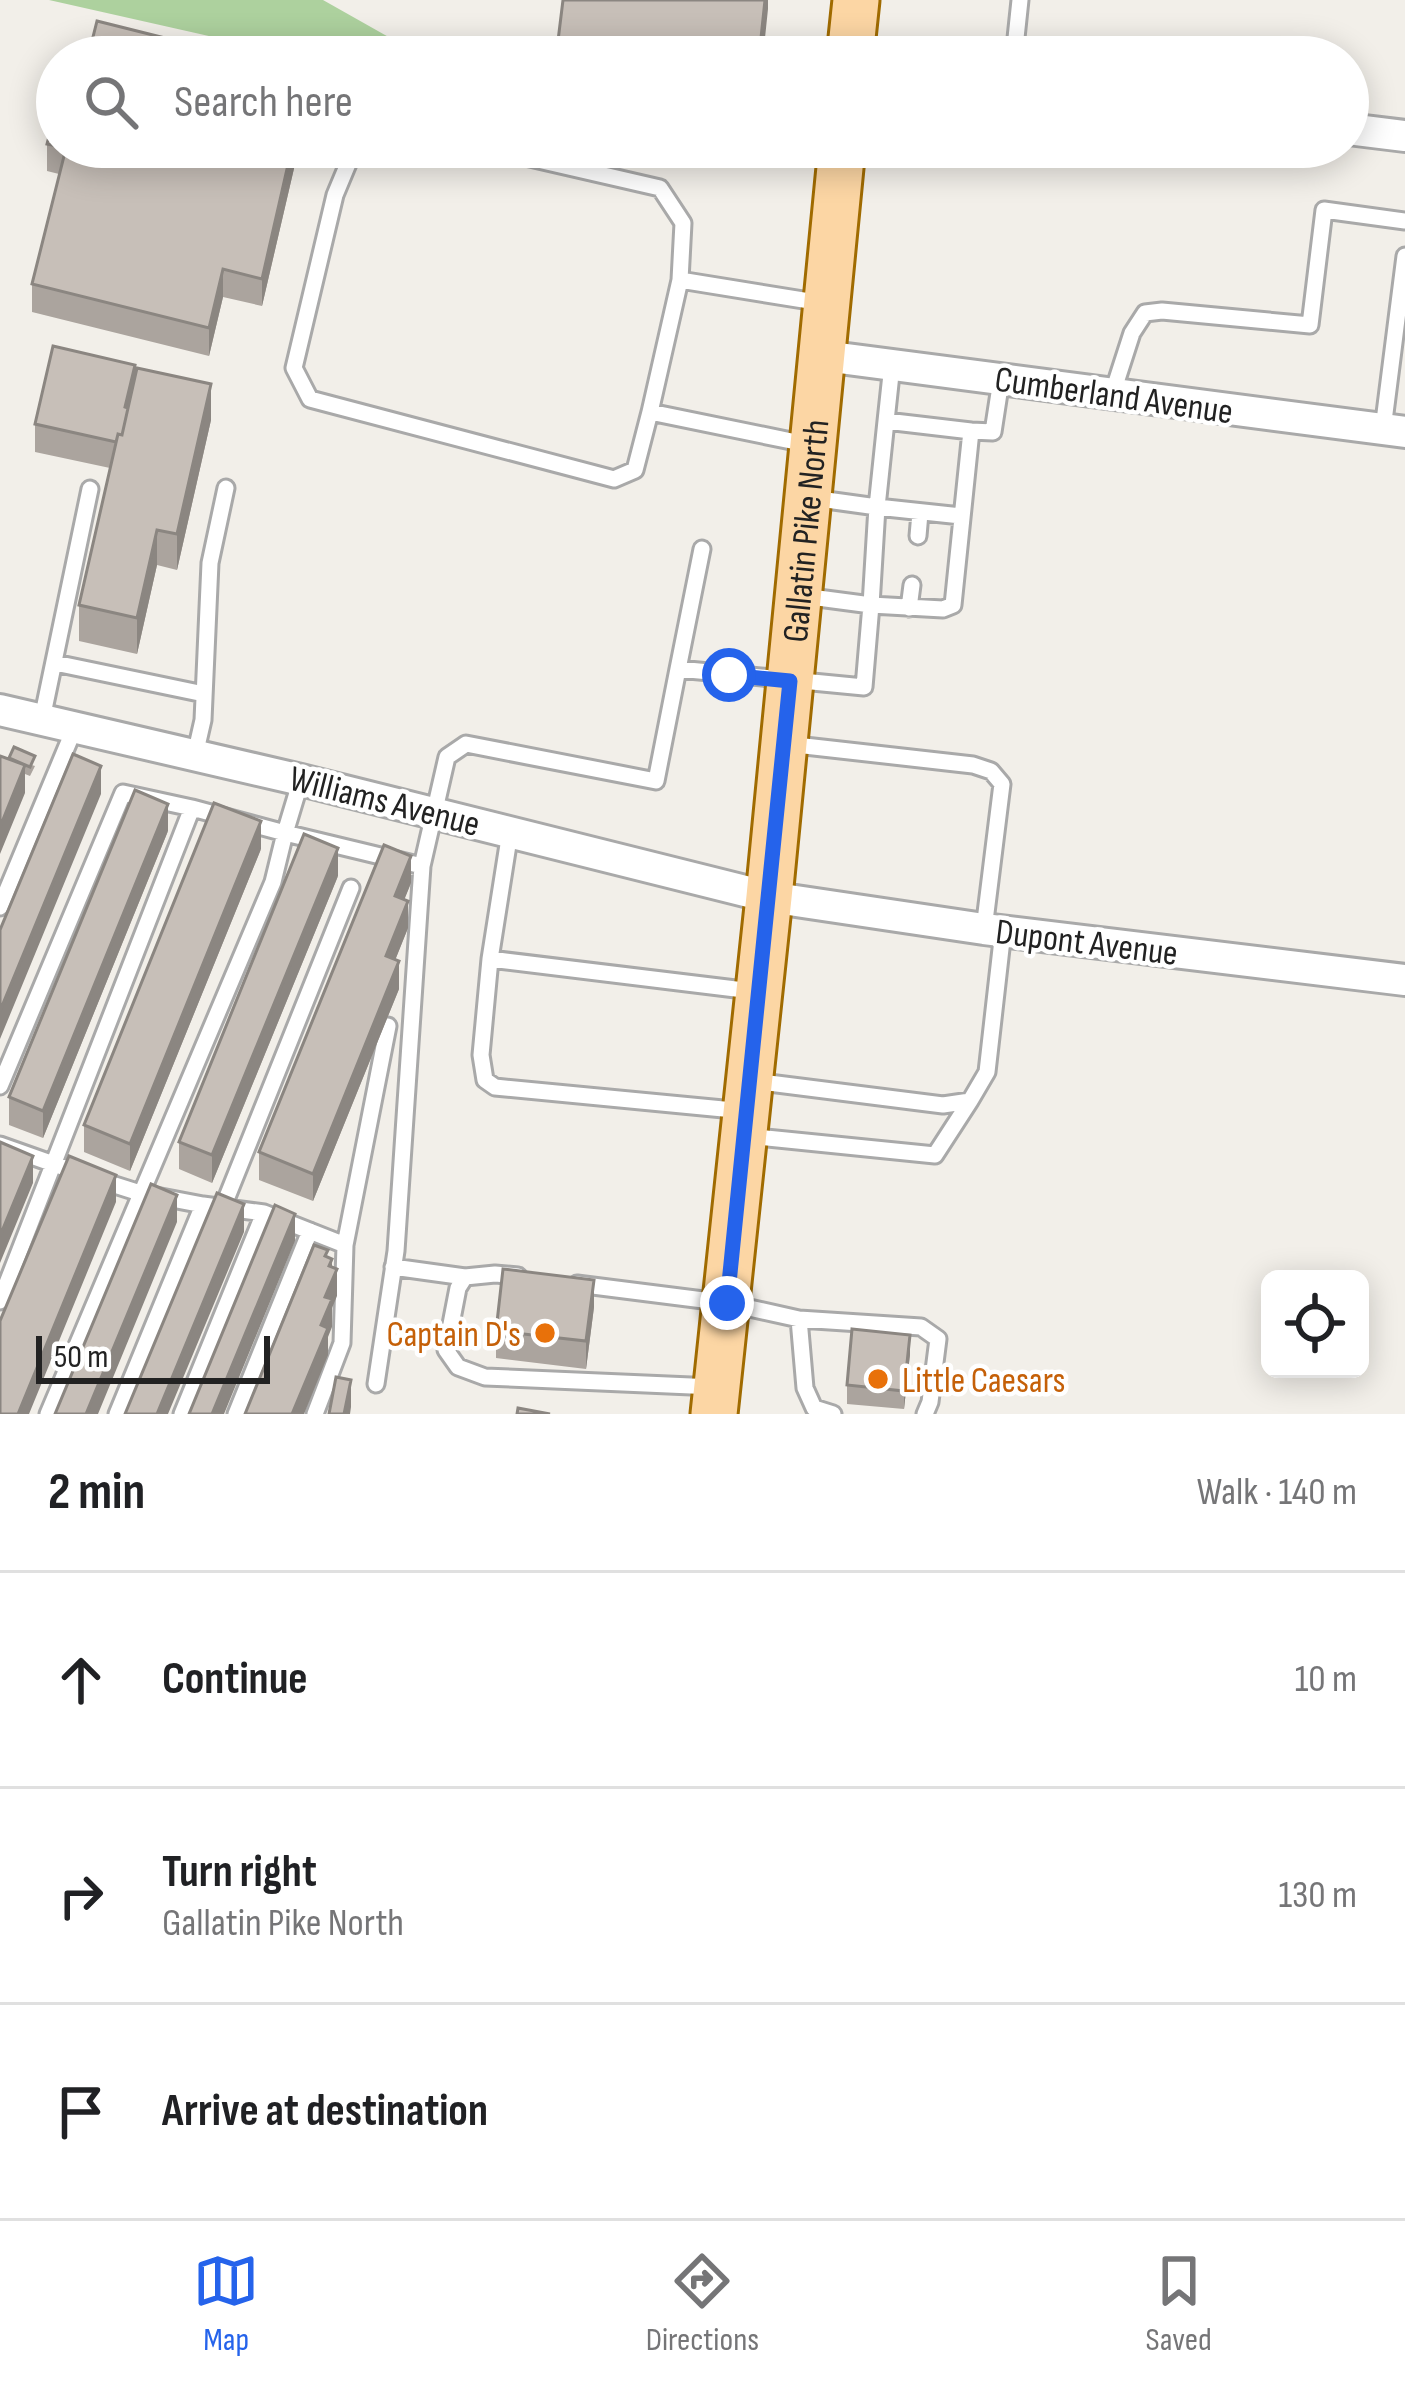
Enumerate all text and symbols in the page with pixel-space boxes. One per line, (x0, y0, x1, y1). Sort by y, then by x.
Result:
search box (36, 36, 1369, 168)
icon: search (78, 69, 144, 135)
text: Search here (174, 75, 353, 130)
street label: Cumberland Avenue (992, 358, 1235, 434)
street label: Gallatin Pike North (775, 418, 839, 644)
route start (702, 648, 756, 702)
street label: Williams Avenue (285, 758, 484, 847)
street label: Dupont Avenue (993, 911, 1180, 976)
map controls (1261, 1270, 1369, 1378)
button: locate (1261, 1270, 1369, 1378)
route end (700, 1276, 754, 1330)
place label: Captain D's (387, 1314, 521, 1357)
marker: Captain D's (532, 1320, 558, 1346)
scale bar (36, 1330, 270, 1383)
text: 50 m (54, 1337, 108, 1377)
place label: Little Caesars (902, 1360, 1065, 1403)
marker: Little Caesars (865, 1366, 891, 1392)
text: 2 min (48, 1462, 145, 1523)
text: Walk · 140 m (1197, 1469, 1357, 1516)
icon: ahead (48, 1647, 114, 1713)
text: Continue (162, 1652, 308, 1707)
text: 10 m (1295, 1656, 1357, 1703)
text: Turn right (162, 1845, 317, 1900)
icon: right (48, 1863, 114, 1929)
text: 130 m (1278, 1872, 1357, 1919)
text: Gallatin Pike North (162, 1900, 404, 1947)
icon: arrive (48, 2079, 114, 2145)
text: Arrive at destination (162, 2084, 488, 2139)
tab: Map (193, 2248, 259, 2360)
tab: Directions (646, 2248, 759, 2360)
tab: Saved (1146, 2248, 1212, 2360)

